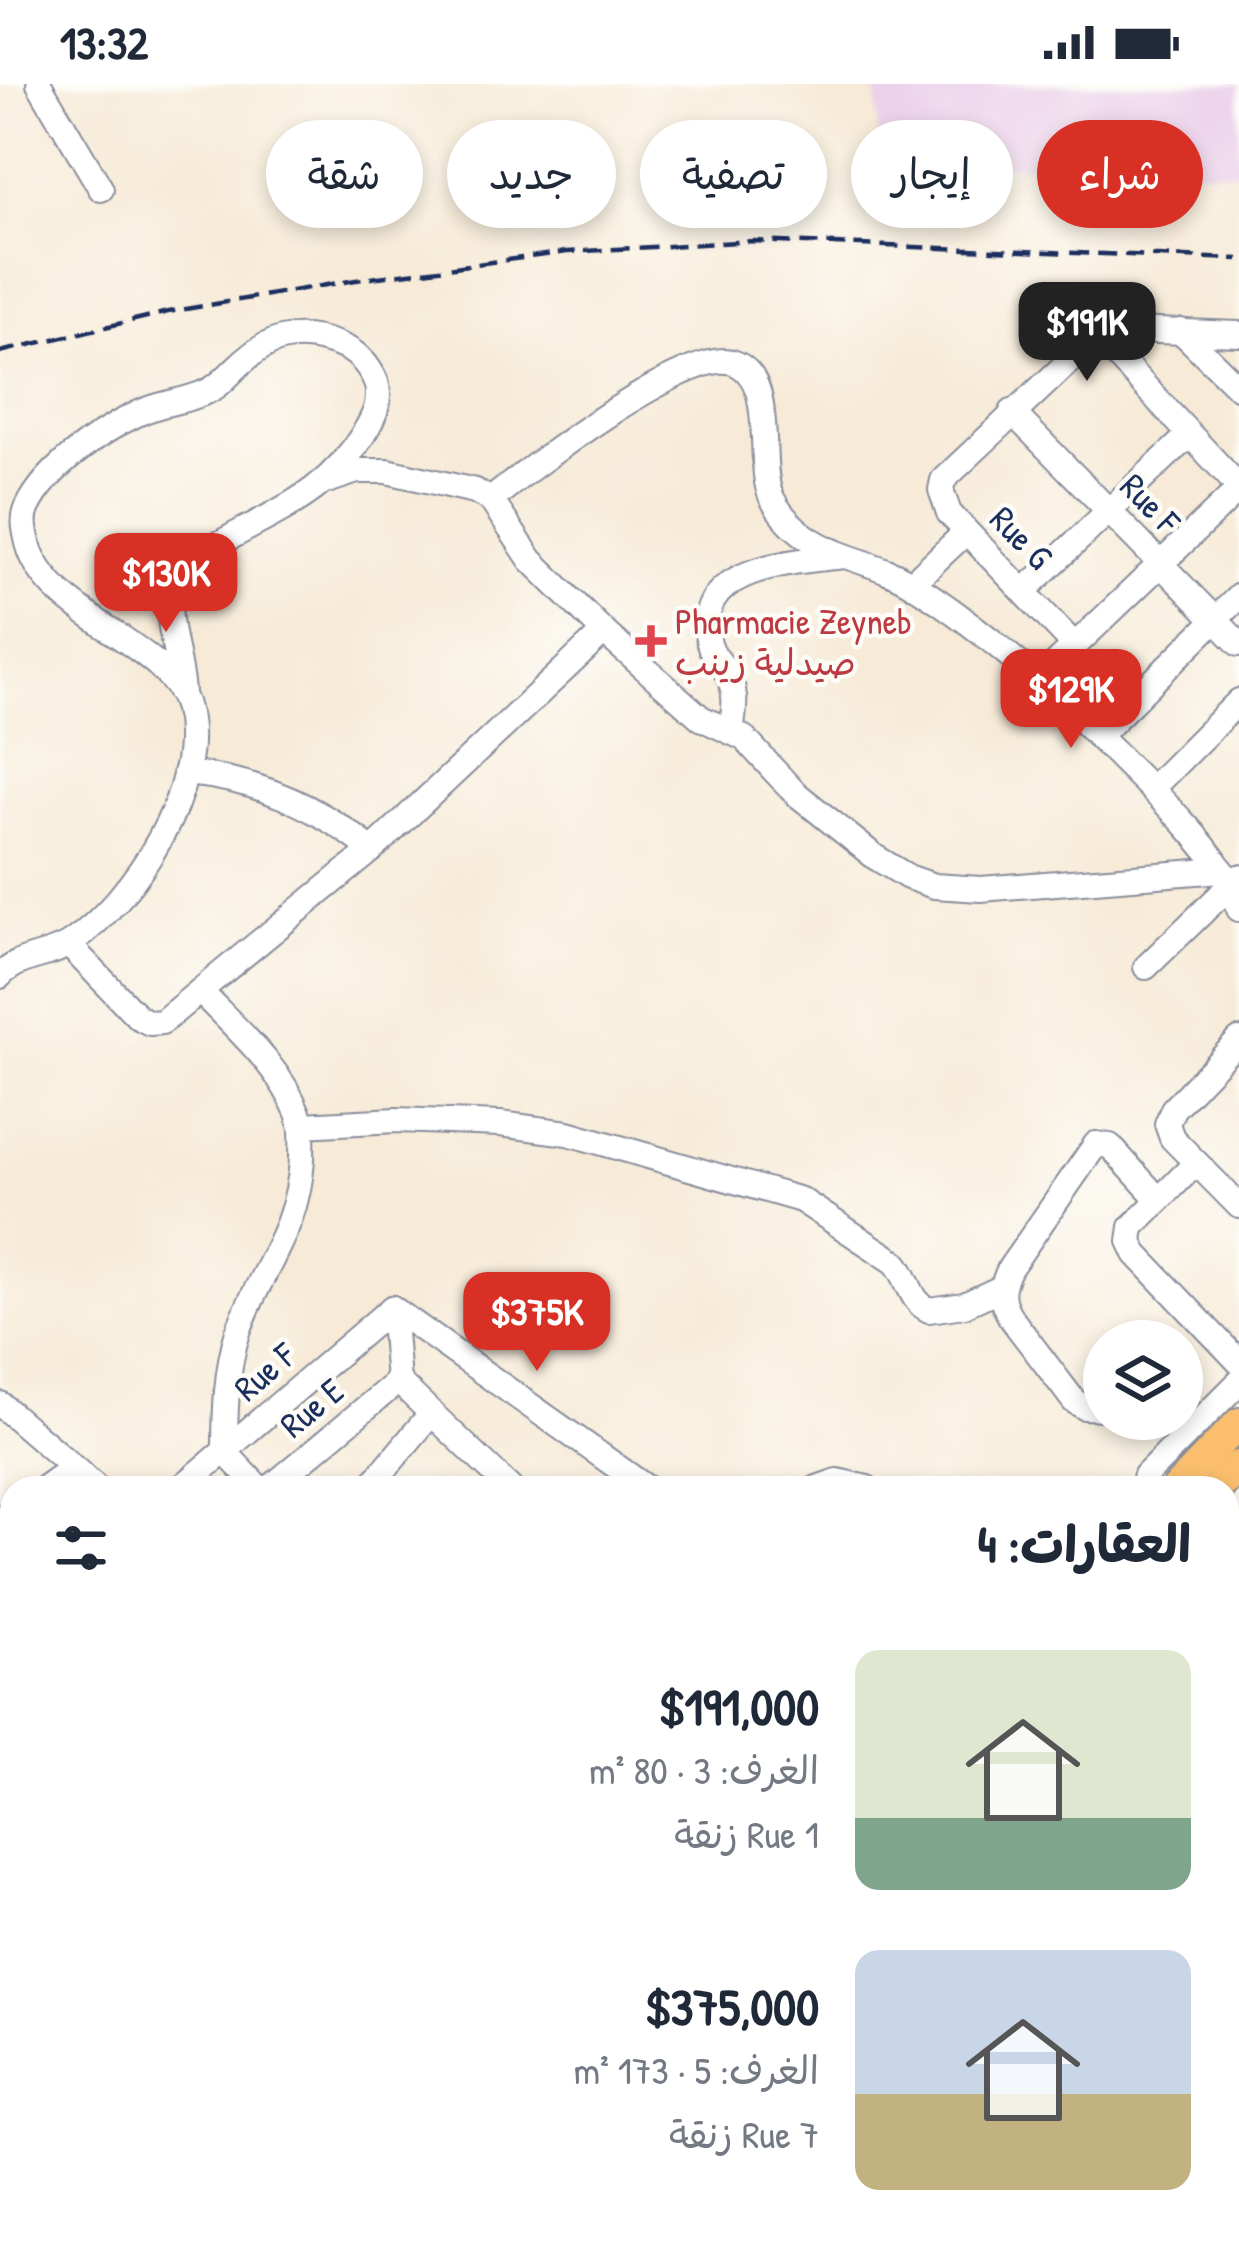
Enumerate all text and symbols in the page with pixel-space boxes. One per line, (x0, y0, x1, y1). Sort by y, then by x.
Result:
text: 13:32 (60, 12, 148, 73)
chip: شقة (266, 120, 423, 228)
chip: جديد (447, 120, 616, 228)
chip: تصفية (640, 120, 827, 228)
chip: إيجار (851, 120, 1013, 228)
chip: شراء (1037, 120, 1203, 228)
pin: $191K (1003, 282, 1171, 384)
text: $191K (1046, 294, 1128, 347)
street label: Rue F (1110, 462, 1193, 545)
street label: Rue G (980, 495, 1065, 580)
pin: $130K (82, 533, 250, 635)
text: $130K (121, 545, 211, 598)
place label: Pharmacie Zeyneb صيدلية زينب (675, 596, 912, 686)
marker: Pharmacie Zeyneb صيدلية زينب (638, 628, 664, 654)
pin: $129K (987, 649, 1155, 751)
text: $129K (1028, 661, 1114, 714)
pin: $375K (453, 1272, 621, 1374)
text: $375K (490, 1284, 584, 1337)
map controls (1083, 1320, 1203, 1440)
button: layers (1083, 1320, 1203, 1440)
street label: Rue F (223, 1330, 306, 1411)
street label: Rue E (269, 1366, 353, 1448)
text: العقارات: 4 (977, 1509, 1191, 1578)
icon: filters (48, 1515, 114, 1581)
text: $191,000 (659, 1672, 819, 1741)
icon: home (951, 1698, 1095, 1842)
text: الغرف: 3 · 80 m² (589, 1743, 819, 1796)
text: Rue 1 زنقة (674, 1807, 819, 1860)
text: $375,000 (645, 1972, 819, 2041)
icon: home (951, 1998, 1095, 2142)
text: الغرف: 5 · 173 m² (573, 2043, 819, 2096)
text: Rue 7 زنقة (669, 2107, 819, 2160)

